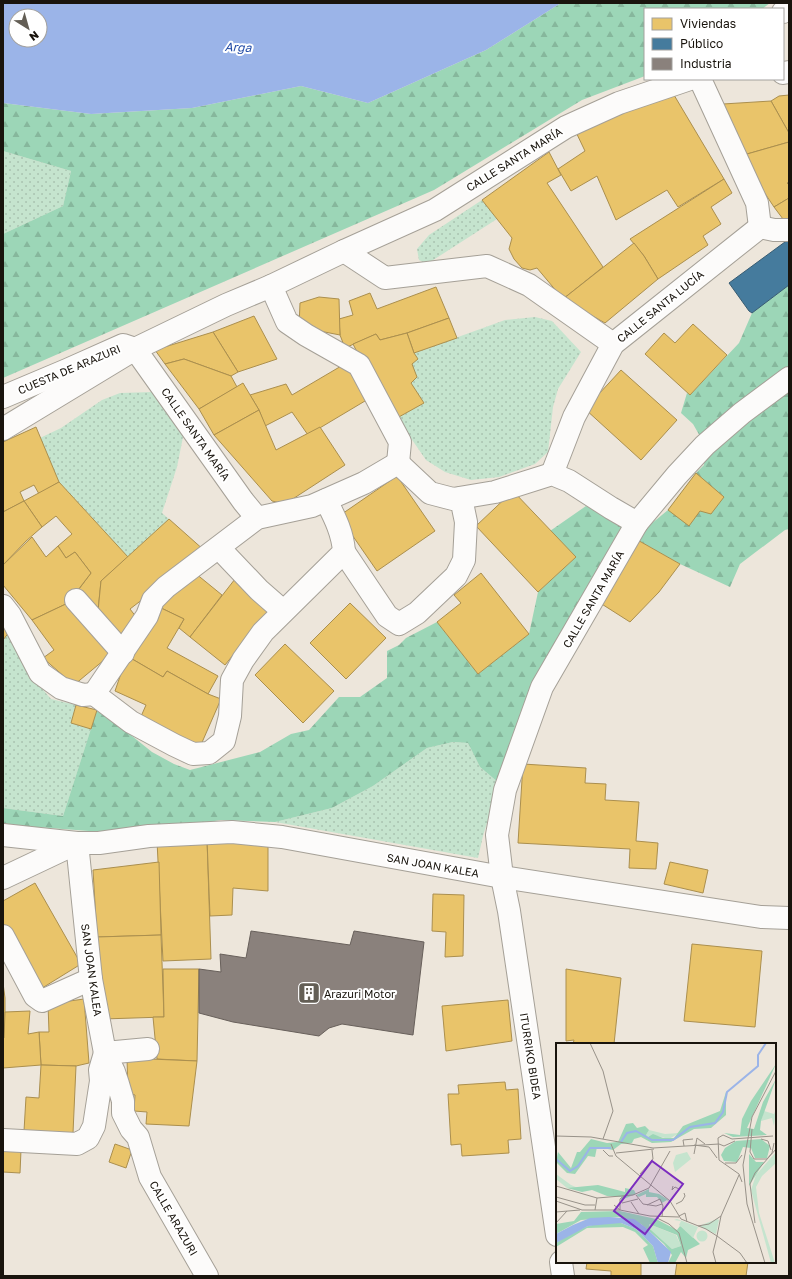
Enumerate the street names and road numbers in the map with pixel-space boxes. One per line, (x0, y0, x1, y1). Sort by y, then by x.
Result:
street label: CALLE SANTA MARÍA (464, 124, 565, 194)
street label: CALLE SANTA LUCÍA (614, 267, 706, 345)
street label: CUESTA DE ARAZURI (16, 341, 122, 397)
street label: CALLE SANTA MARÍA (159, 385, 233, 483)
street label: CALLE SANTA MARÍA (560, 547, 627, 650)
street label: SAN JOAN KALEA (386, 850, 481, 880)
street label: SAN JOAN KALEA (79, 923, 105, 1018)
street label: ITURRIKO BIDEA (518, 1012, 544, 1101)
street label: CALLE ARAZURI (147, 1178, 201, 1258)

